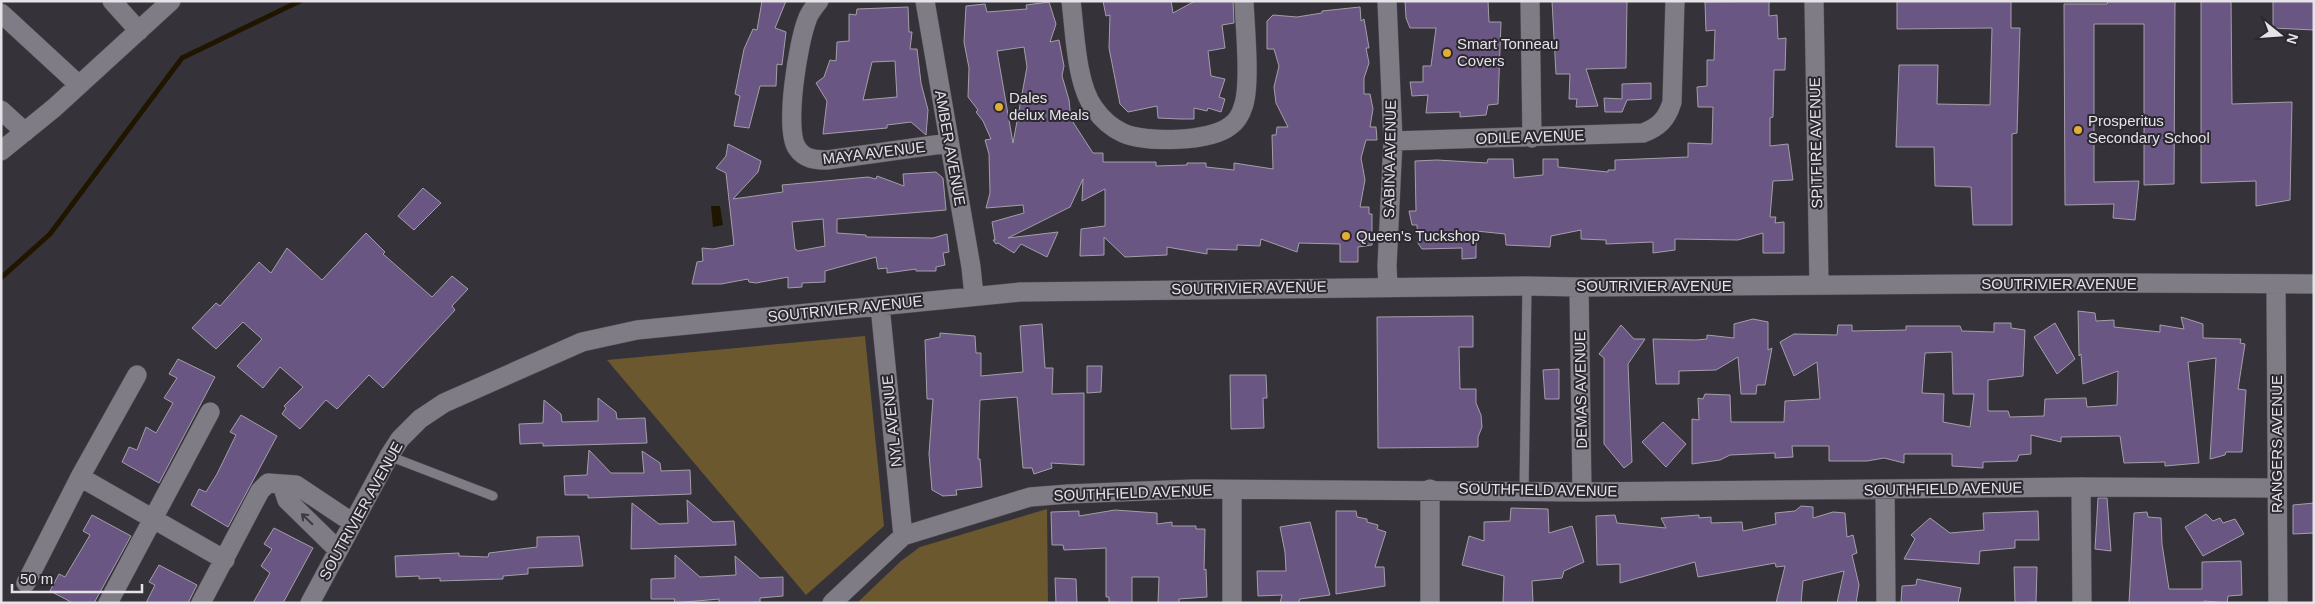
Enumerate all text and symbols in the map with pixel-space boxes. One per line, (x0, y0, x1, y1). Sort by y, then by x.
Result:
north arrow (2255, 10, 2305, 60)
text: N (2283, 32, 2302, 46)
place label: Smart Tonneau Covers (1457, 35, 1558, 69)
marker: Smart Tonneau Covers (1441, 47, 1453, 59)
street label: SPITFIRE AVENUE (1806, 77, 1825, 209)
street label: AMBER AVENUE (932, 89, 969, 207)
place label: Dales delux Meals (1009, 89, 1089, 123)
street label: SABINA AVENUE (1380, 100, 1399, 218)
marker: Dales delux Meals (993, 101, 1005, 113)
place label: Prosperitus Secondary School (2088, 112, 2210, 146)
marker: Prosperitus Secondary School (2072, 124, 2084, 136)
street label: ODILE AVENUE (1475, 126, 1585, 147)
street label: MAYA AVENUE (822, 138, 926, 167)
place label: Queen's Tuckshop (1356, 227, 1480, 244)
marker: Queen's Tuckshop (1340, 230, 1352, 242)
street label: SOUTRIVIER AVENUE (1981, 275, 2137, 292)
street label: SOUTRIVIER AVENUE (1576, 277, 1732, 294)
street label: SOUTRIVIER AVENUE (1171, 278, 1327, 297)
street label: SOUTRIVIER AVENUE (767, 292, 923, 325)
street label: DEMAS AVENUE (1571, 331, 1590, 449)
street label: NYL AVENUE (878, 374, 905, 468)
street label: RANGERS AVENUE (2268, 375, 2285, 513)
street label: SOUTRIVIER AVENUE (315, 439, 406, 583)
street label: SOUTHFIELD AVENUE (1863, 479, 2023, 498)
street label: SOUTHFIELD AVENUE (1458, 480, 1618, 499)
street label: SOUTHFIELD AVENUE (1053, 481, 1213, 504)
one-way arrow (301, 513, 313, 525)
scale bar (12, 562, 142, 594)
text: 50 m (20, 570, 53, 587)

